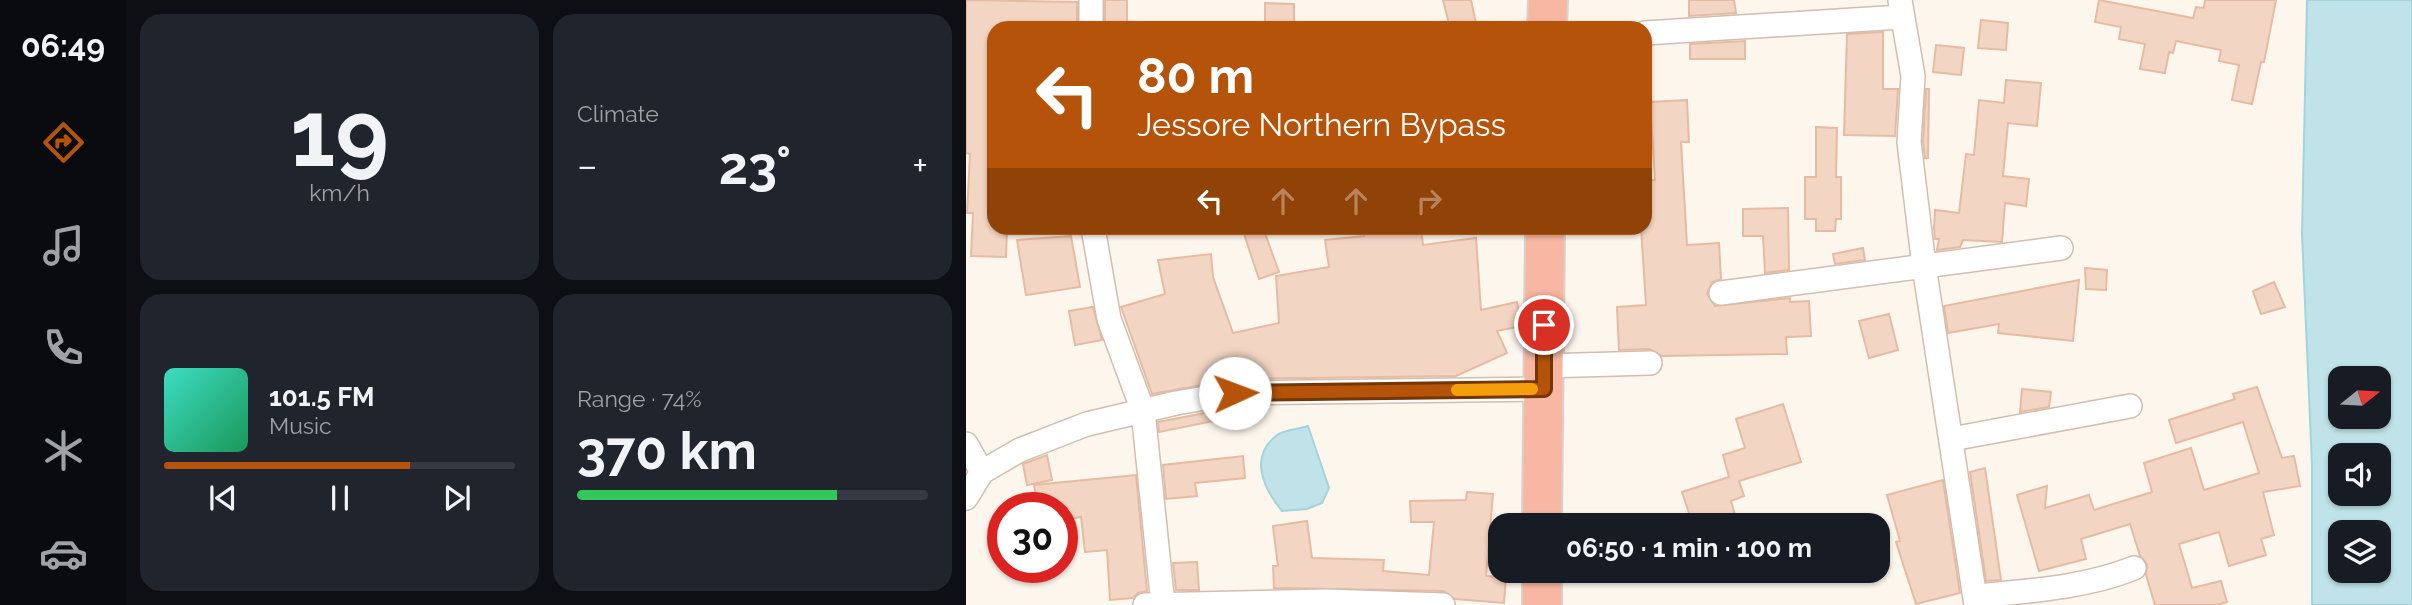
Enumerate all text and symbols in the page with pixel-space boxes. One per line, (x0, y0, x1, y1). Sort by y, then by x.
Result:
text: 06:49 (21, 27, 105, 64)
text: 80 m (1137, 47, 1254, 104)
icon: left (1022, 49, 1113, 140)
text: 19 (290, 80, 389, 187)
text: Climate (577, 100, 659, 127)
text: Jessore Northern Bypass (1137, 106, 1506, 143)
icon: directions (39, 118, 88, 167)
text: 23° (719, 135, 791, 196)
text: − (577, 143, 597, 188)
text: + (912, 143, 928, 188)
text: km/h (309, 179, 370, 206)
icon: left (1191, 182, 1229, 220)
icon: ahead (1264, 182, 1302, 220)
icon: ahead (1337, 182, 1375, 220)
icon: right (1410, 182, 1448, 220)
icon: music (39, 221, 88, 270)
pin (1514, 295, 1574, 355)
icon: arrive (1525, 306, 1563, 344)
icon: phone (39, 323, 88, 372)
position arrow (1198, 356, 1272, 430)
north arrow (2328, 366, 2390, 429)
map controls (2328, 366, 2391, 583)
text: 101.5 FM (269, 382, 375, 412)
text: Range · 74% (577, 385, 702, 412)
text: Music (269, 412, 332, 439)
text: 370 km (577, 420, 757, 481)
icon: climate (39, 426, 88, 475)
button: sound (2328, 443, 2391, 506)
icon: previous (204, 479, 242, 517)
icon: pause (321, 479, 359, 517)
icon: next (438, 479, 476, 517)
speed limit sign: 30 (987, 492, 1078, 583)
button: layers (2328, 520, 2391, 583)
icon: car (39, 529, 88, 578)
text: 06:50 · 1 min · 100 m (1566, 533, 1812, 563)

